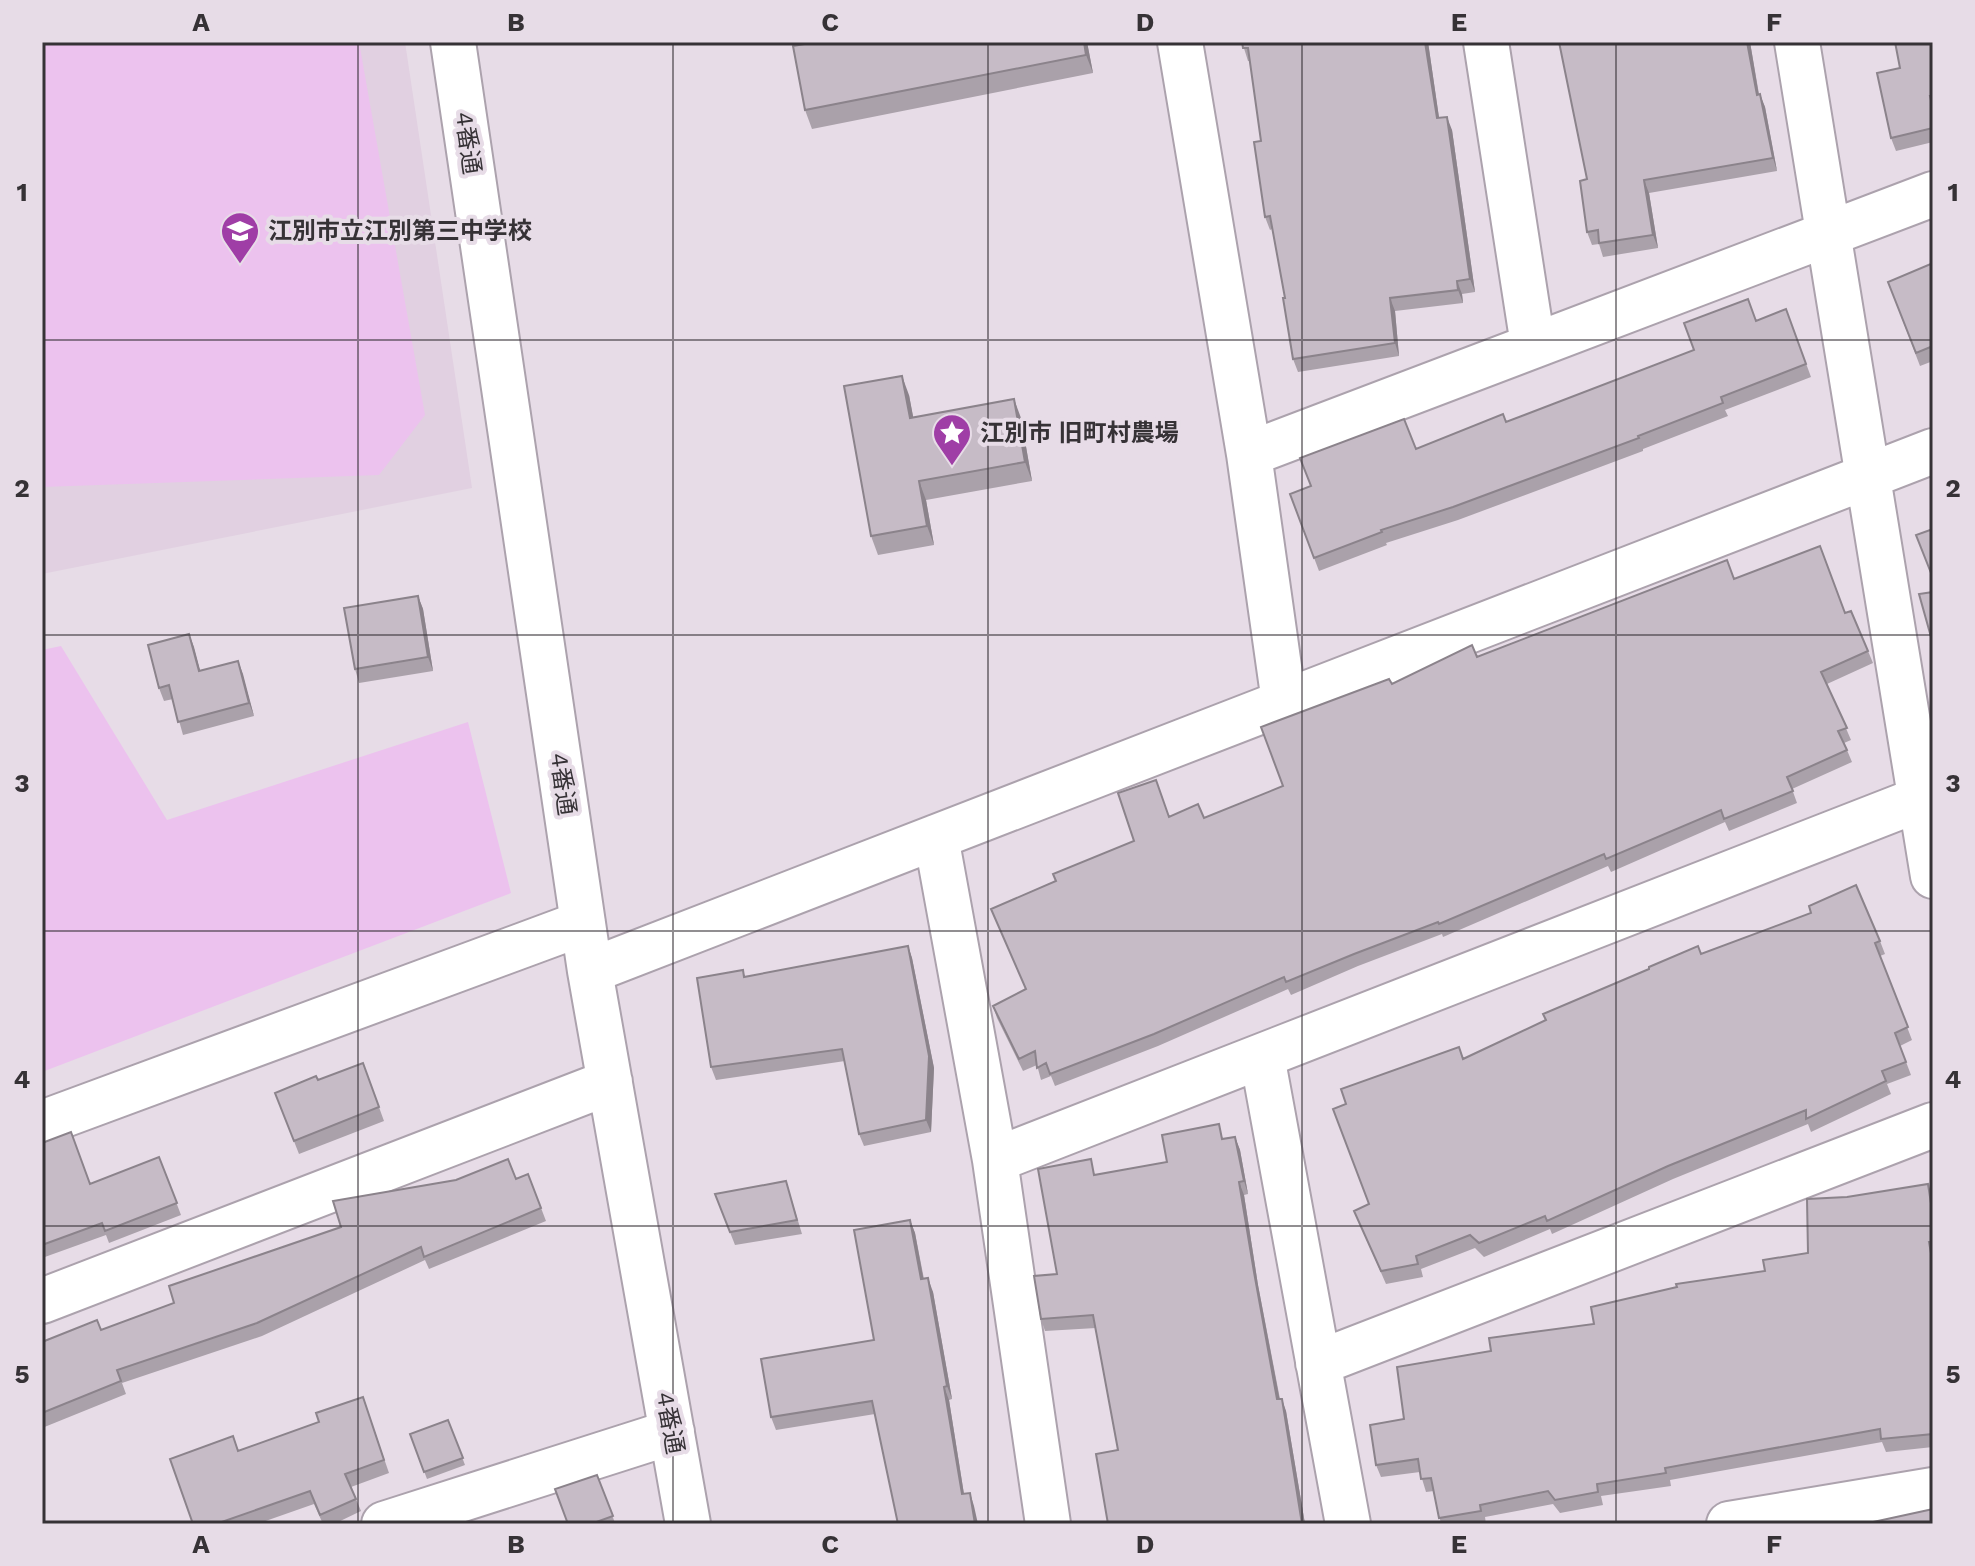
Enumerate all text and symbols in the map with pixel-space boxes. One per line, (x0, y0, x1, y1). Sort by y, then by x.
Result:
text: A (192, 7, 210, 37)
text: B (507, 7, 525, 37)
text: C (821, 7, 839, 37)
text: D (1136, 7, 1154, 37)
text: E (1451, 7, 1467, 37)
text: F (1766, 7, 1782, 37)
street label: 4番通 (450, 110, 486, 176)
text: 1 (16, 177, 28, 207)
text: 1 (1947, 177, 1959, 207)
school or university icon: 江別市立江別第三中学校 (219, 210, 261, 265)
place label: 江別市立江別第三中学校 (268, 217, 532, 245)
place icon: 江別市 旧町村農場 (931, 412, 973, 467)
place label: 江別市 旧町村農場 (980, 419, 1179, 447)
text: 2 (14, 473, 30, 503)
text: 2 (1945, 473, 1961, 503)
street label: 4番通 (545, 751, 581, 817)
text: 3 (14, 768, 30, 798)
text: 3 (1945, 768, 1961, 798)
text: 4 (14, 1064, 31, 1094)
text: 4 (1945, 1064, 1962, 1094)
text: 5 (14, 1359, 30, 1389)
text: 5 (1945, 1359, 1961, 1389)
street label: 4番通 (651, 1390, 689, 1456)
text: A (192, 1529, 210, 1559)
text: B (507, 1529, 525, 1559)
text: C (821, 1529, 839, 1559)
text: D (1136, 1529, 1154, 1559)
text: E (1451, 1529, 1467, 1559)
text: F (1766, 1529, 1782, 1559)

